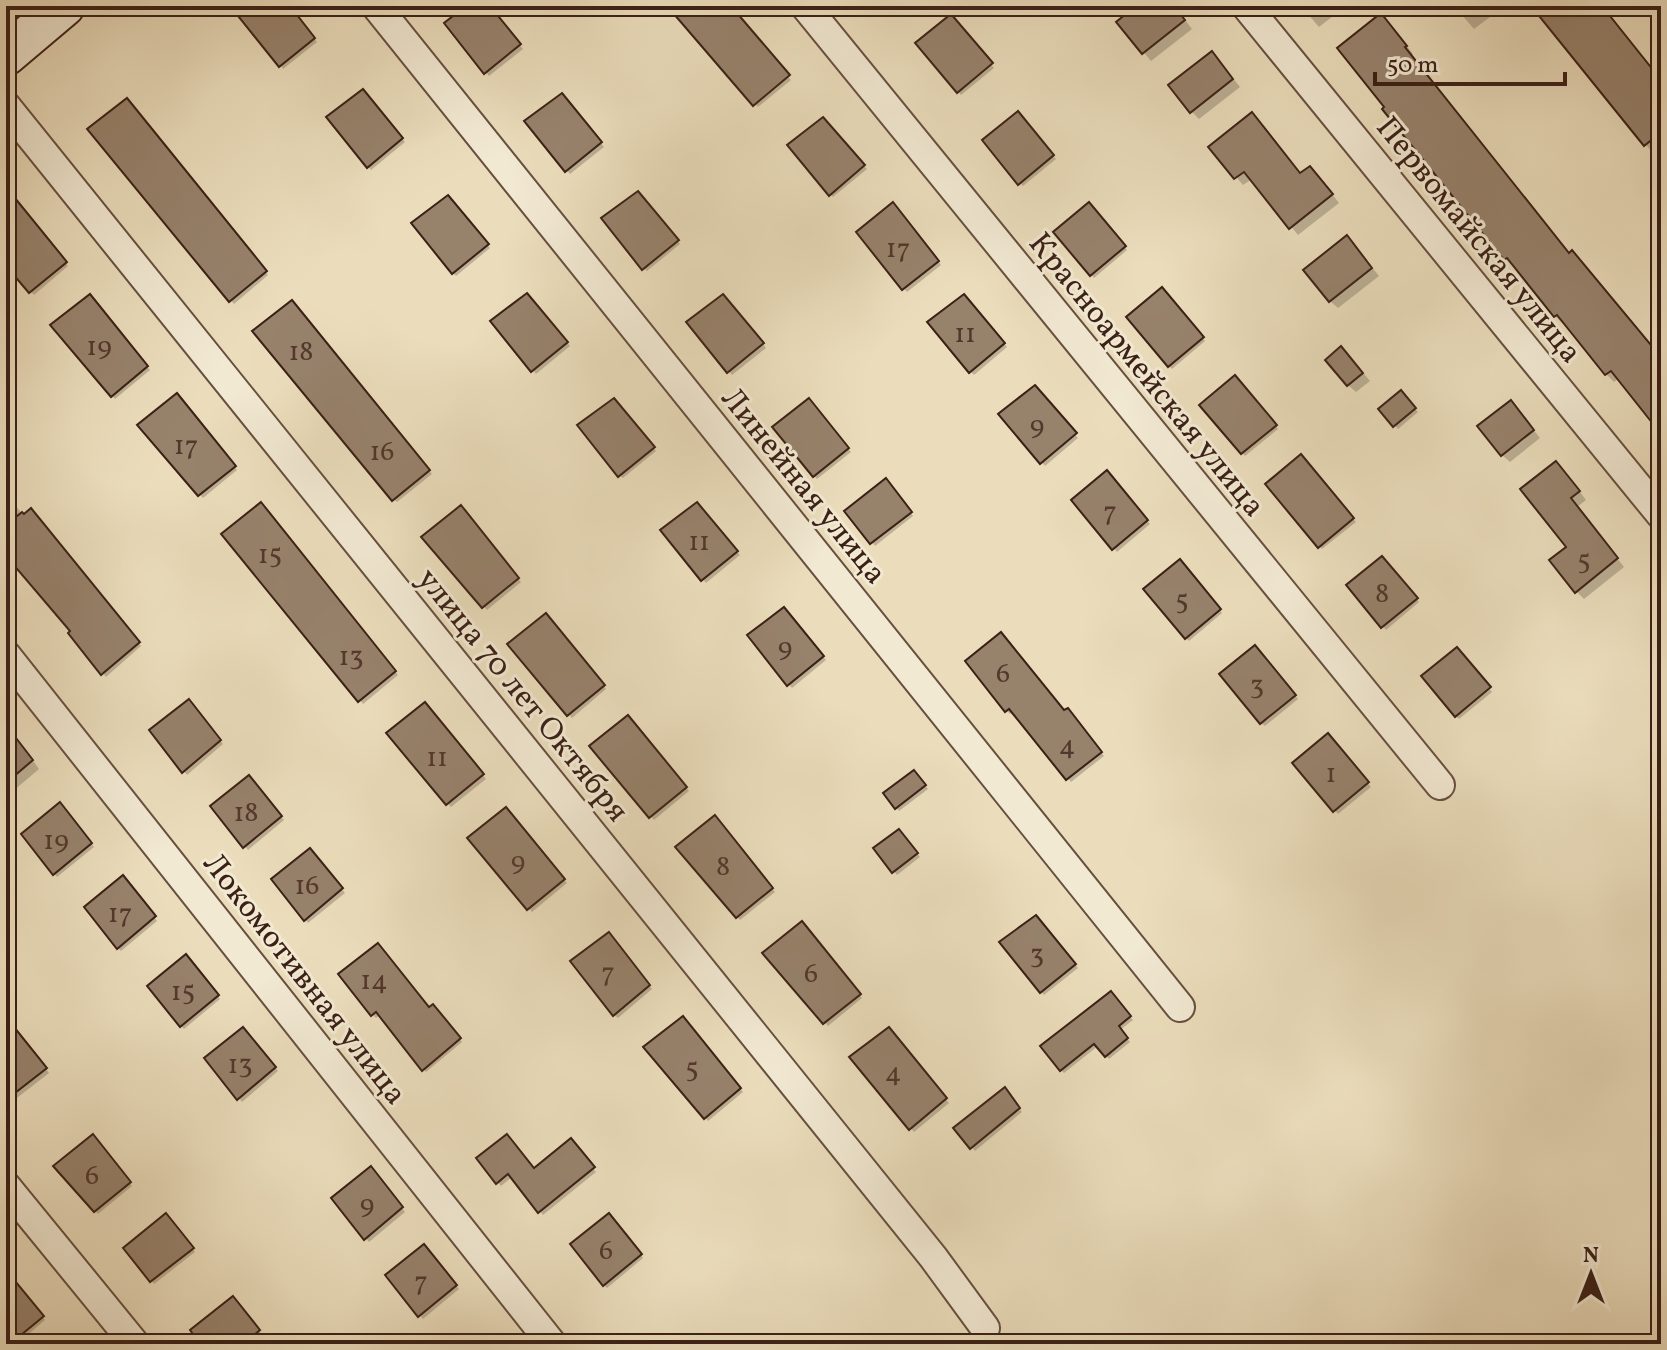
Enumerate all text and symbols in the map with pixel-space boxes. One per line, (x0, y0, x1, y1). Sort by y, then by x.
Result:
scale bar (1375, 36, 1565, 86)
text: 50 m (1387, 49, 1439, 83)
street label: Первомайская улица (1364, 108, 1591, 374)
street label: Красноармейская улица (1017, 224, 1274, 528)
house number: 17 (886, 230, 910, 269)
house number: 11 (954, 315, 976, 354)
house number: 19 (86, 328, 112, 367)
house number: 18 (288, 333, 314, 372)
street label: Линейная улица (709, 379, 896, 595)
house number: 9 (1030, 407, 1044, 446)
house number: 17 (174, 427, 198, 466)
house number: 16 (369, 433, 395, 472)
house number: 7 (1103, 493, 1117, 532)
house number: 11 (688, 523, 710, 562)
house number: 15 (258, 536, 282, 575)
house number: 5 (1577, 542, 1591, 581)
street label: улица 70 лет Октября (405, 560, 638, 832)
house number: 8 (1375, 575, 1389, 614)
house number: 5 (1175, 582, 1189, 621)
house number: 9 (778, 629, 792, 668)
house number: 13 (338, 638, 364, 677)
house number: 6 (996, 655, 1010, 694)
house number: 3 (1250, 667, 1264, 706)
house number: 4 (1059, 727, 1075, 766)
house number: 11 (426, 739, 448, 778)
house number: 1 (1326, 755, 1336, 794)
house number: 18 (233, 794, 259, 833)
house number: 19 (43, 822, 69, 861)
house number: 9 (511, 843, 525, 882)
street label: Локомотивная улица (191, 845, 416, 1115)
house number: 8 (716, 848, 730, 887)
house number: 16 (294, 867, 320, 906)
house number: 17 (108, 895, 132, 934)
house number: 3 (1030, 936, 1044, 975)
house number: 7 (601, 954, 615, 993)
house number: 6 (804, 955, 818, 994)
house number: 14 (360, 962, 388, 1001)
house number: 15 (171, 973, 195, 1012)
house number: 13 (227, 1046, 253, 1085)
house number: 5 (685, 1050, 699, 1089)
house number: 4 (885, 1054, 901, 1093)
house number: 6 (85, 1157, 99, 1196)
house number: 9 (360, 1186, 374, 1225)
house number: 6 (599, 1232, 613, 1271)
north arrow (1551, 1234, 1631, 1314)
text: N (1583, 1241, 1599, 1272)
house number: 7 (414, 1263, 428, 1302)

